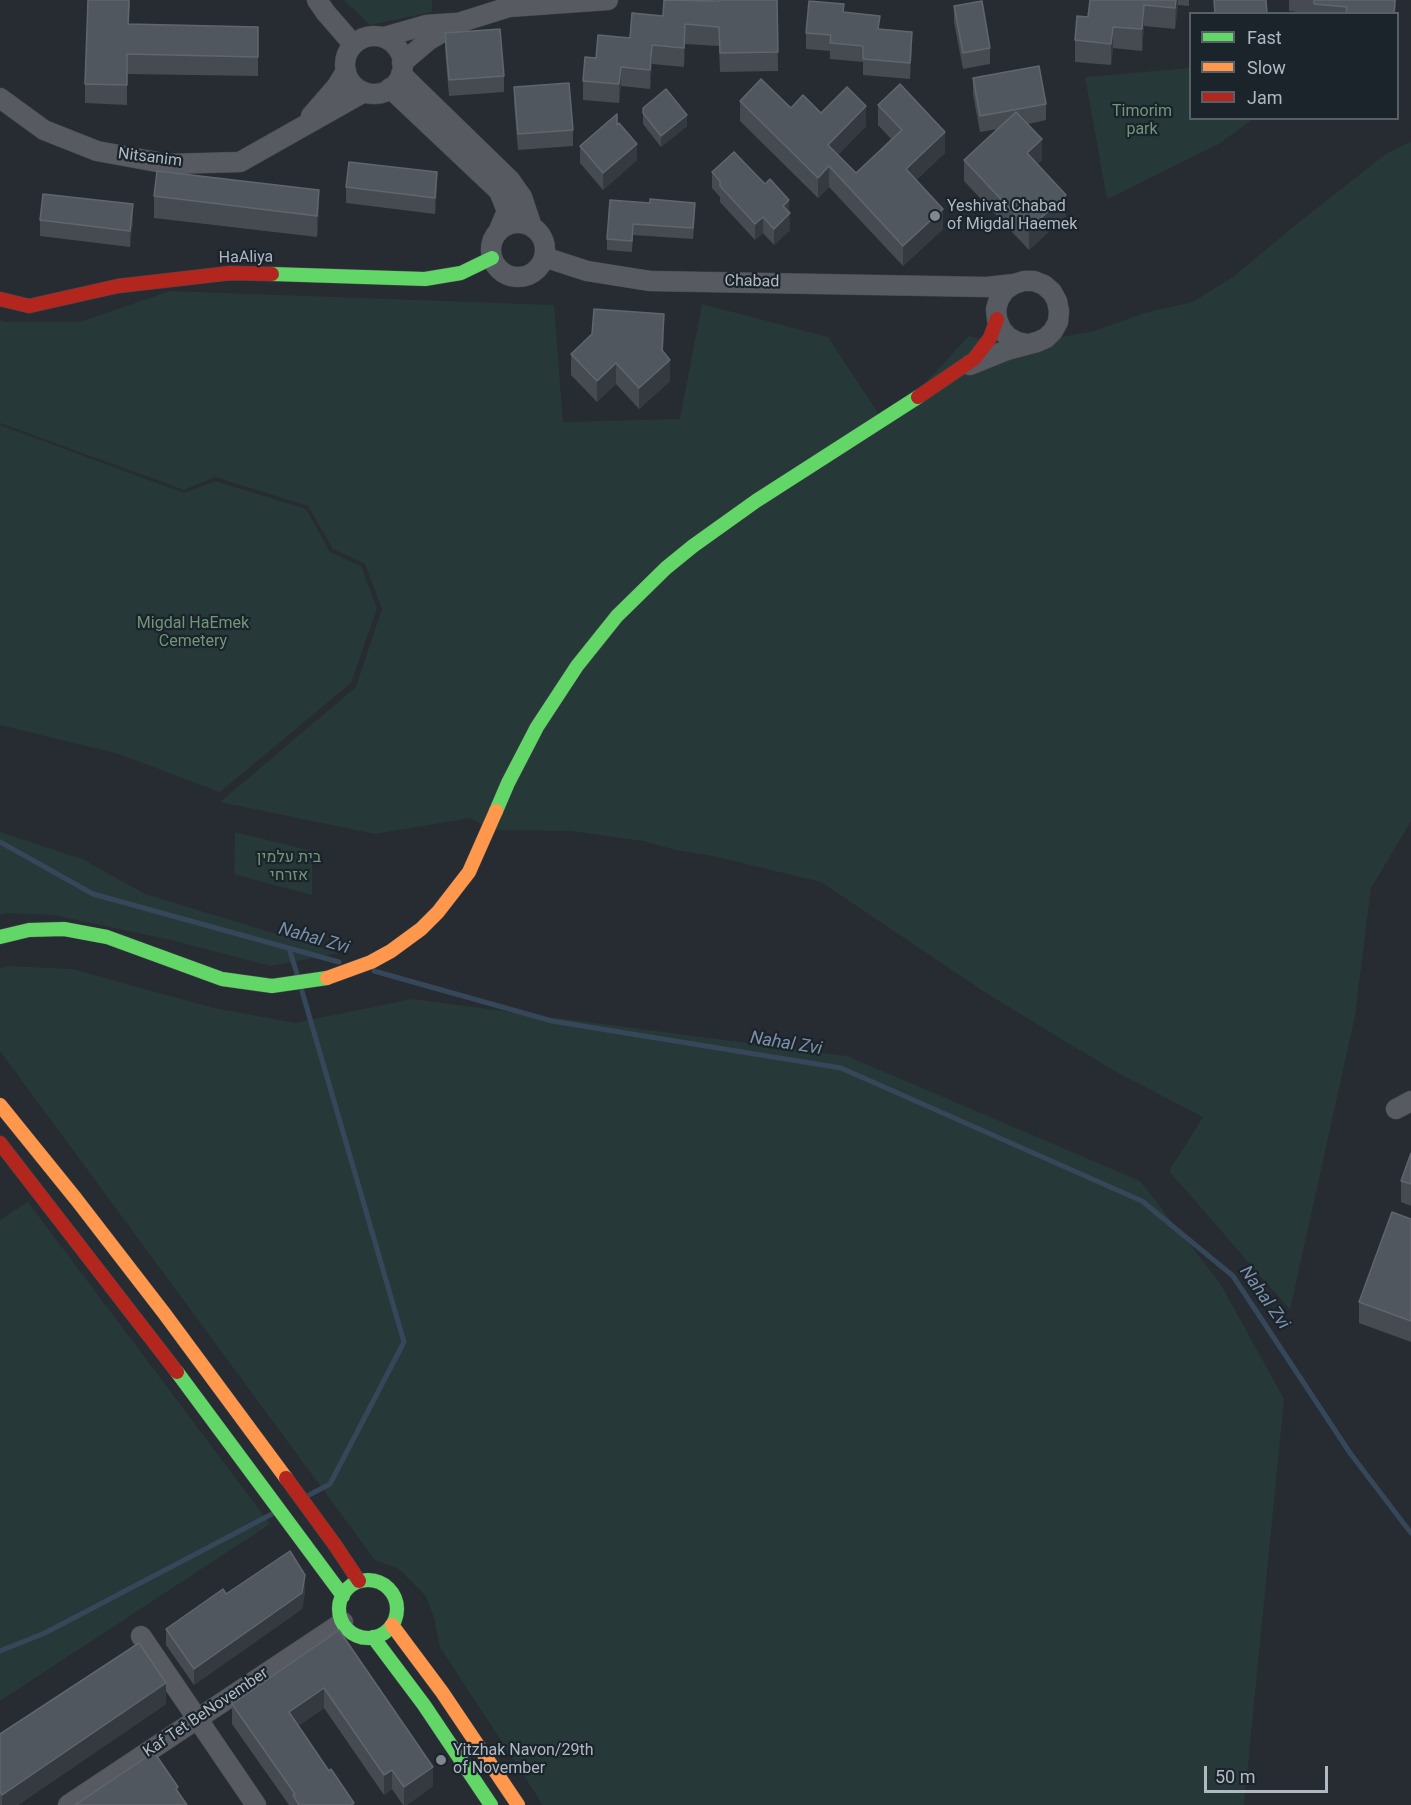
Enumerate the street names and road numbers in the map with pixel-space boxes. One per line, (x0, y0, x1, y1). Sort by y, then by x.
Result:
street label: Nitsanim (117, 145, 183, 171)
street label: HaAliya (219, 248, 273, 268)
street label: Chabad (725, 272, 779, 292)
street label: Kaf Tet BeNovember (140, 1664, 272, 1762)

